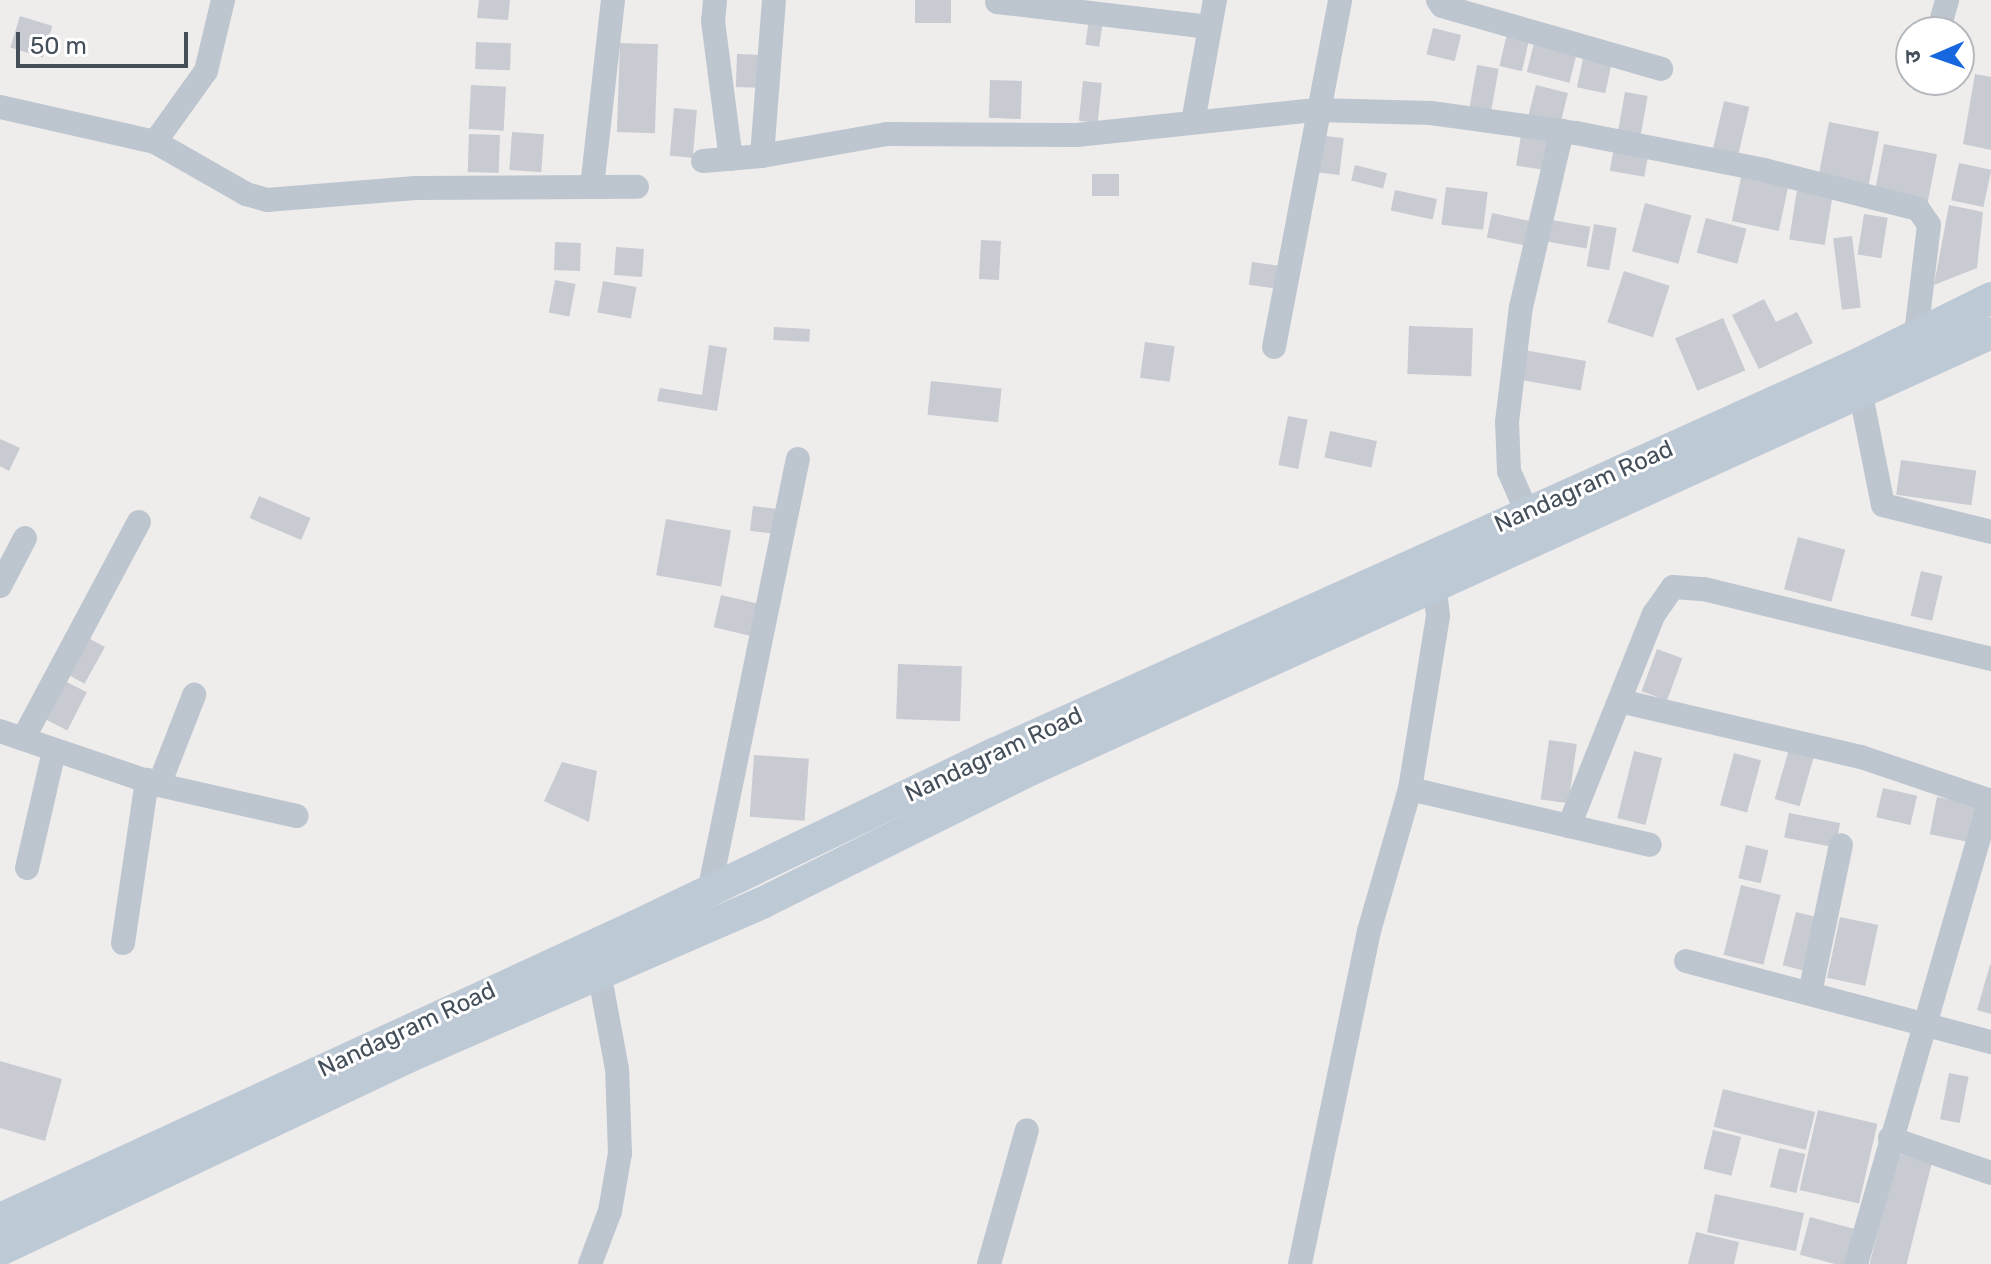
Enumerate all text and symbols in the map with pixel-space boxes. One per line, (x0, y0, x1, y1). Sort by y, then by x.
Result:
scale bar (20, 16, 192, 66)
north arrow (1895, 16, 1975, 96)
text: 50 m (30, 32, 87, 60)
text: उ (1899, 50, 1926, 64)
street label: Nandagram Road (1490, 435, 1678, 539)
street label: Nandagram Road (901, 701, 1087, 809)
street label: Nandagram Road (314, 976, 500, 1084)

